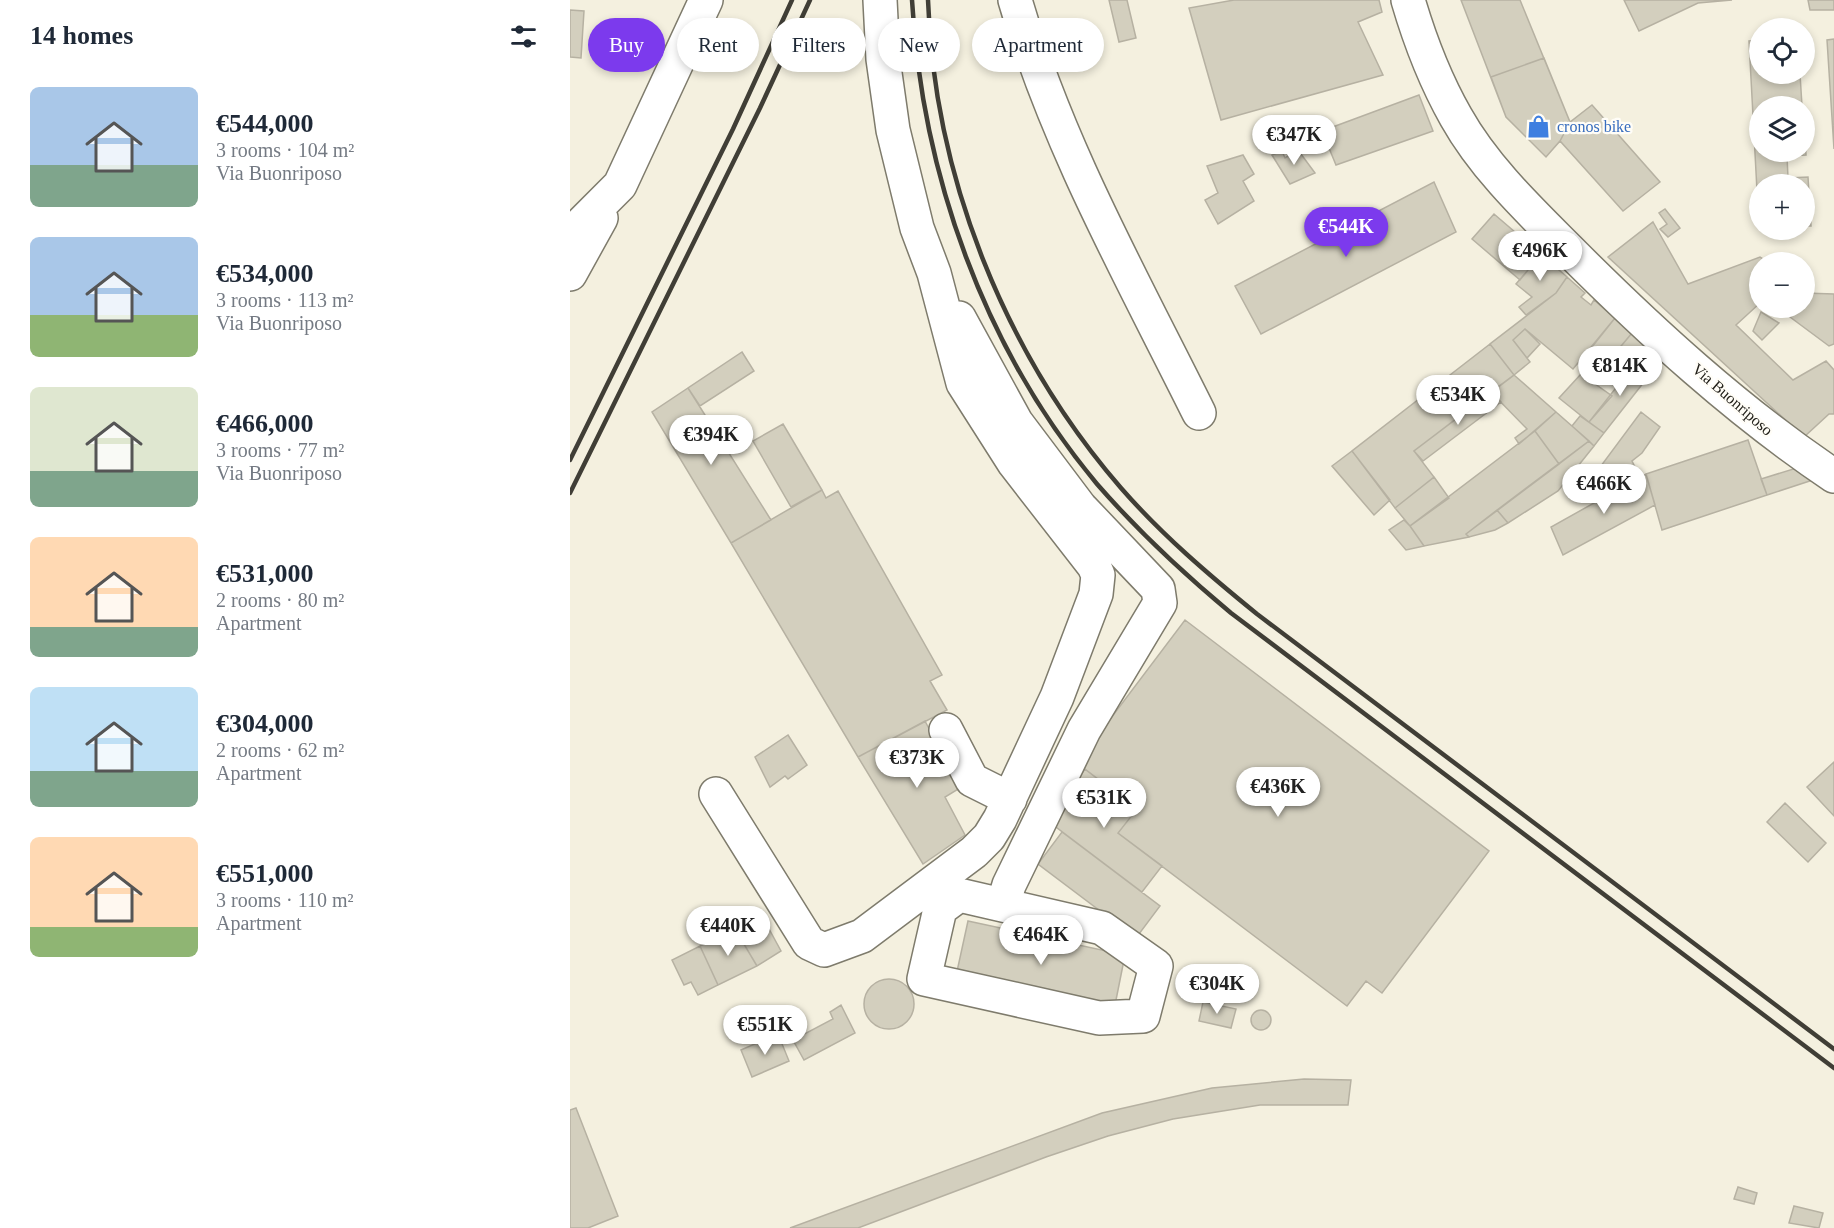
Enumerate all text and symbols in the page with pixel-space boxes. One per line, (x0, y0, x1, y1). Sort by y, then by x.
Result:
chip: Buy (588, 18, 665, 72)
chip: Rent (677, 18, 759, 72)
chip: Filters (771, 18, 866, 72)
chip: New (878, 18, 960, 72)
chip: Apartment (972, 18, 1104, 72)
map controls (1749, 18, 1815, 318)
button: locate (1749, 18, 1815, 84)
icon: filters (507, 20, 540, 53)
text: 14 homes (30, 21, 133, 50)
button: layers (1749, 96, 1815, 162)
text: €544,000 (216, 109, 314, 138)
icon: home (78, 111, 150, 183)
shop icon: cronos bike (1526, 113, 1552, 139)
pin: €347K (1252, 115, 1336, 166)
place label: cronos bike (1557, 118, 1631, 135)
text: €347K (1266, 123, 1322, 145)
text: 3 rooms · 104 m² (216, 139, 354, 161)
text: Via Buonriposo (216, 162, 342, 184)
button: + (1749, 174, 1815, 240)
pin: €544K (1304, 207, 1388, 258)
text: €544K (1318, 215, 1374, 237)
pin: €496K (1498, 231, 1582, 282)
text: €496K (1512, 239, 1568, 261)
button: − (1749, 252, 1815, 318)
text: €534,000 (216, 259, 314, 288)
icon: home (78, 261, 150, 333)
text: 3 rooms · 113 m² (216, 289, 353, 311)
text: Via Buonriposo (216, 312, 342, 334)
pin: €814K (1578, 346, 1662, 397)
text: €814K (1592, 354, 1648, 376)
street label: Via Buonriposo (1688, 360, 1776, 440)
pin: €534K (1416, 375, 1500, 426)
text: €534K (1430, 383, 1486, 405)
text: €466,000 (216, 409, 314, 438)
icon: home (78, 411, 150, 483)
pin: €394K (669, 415, 753, 466)
text: €394K (683, 423, 739, 445)
text: 3 rooms · 77 m² (216, 439, 344, 461)
text: Via Buonriposo (216, 462, 342, 484)
pin: €466K (1562, 464, 1646, 515)
text: €466K (1576, 472, 1632, 494)
text: €531,000 (216, 559, 314, 588)
icon: home (78, 561, 150, 633)
text: 2 rooms · 80 m² (216, 589, 344, 611)
text: Apartment (216, 612, 302, 634)
text: €304,000 (216, 709, 314, 738)
icon: home (78, 711, 150, 783)
pin: €373K (875, 738, 959, 789)
text: 2 rooms · 62 m² (216, 739, 344, 761)
text: €373K (889, 746, 945, 768)
text: Apartment (216, 762, 302, 784)
pin: €436K (1236, 767, 1320, 818)
text: €436K (1250, 775, 1306, 797)
pin: €531K (1062, 778, 1146, 829)
text: €531K (1076, 786, 1132, 808)
text: €551,000 (216, 859, 314, 888)
icon: home (78, 861, 150, 933)
text: 3 rooms · 110 m² (216, 889, 353, 911)
pin: €440K (686, 906, 770, 957)
text: Apartment (216, 912, 302, 934)
text: €440K (700, 914, 756, 936)
pin: €464K (999, 915, 1083, 966)
text: €464K (1013, 923, 1069, 945)
pin: €304K (1175, 964, 1259, 1015)
text: €304K (1189, 972, 1245, 994)
pin: €551K (723, 1005, 807, 1056)
text: €551K (737, 1013, 793, 1035)

